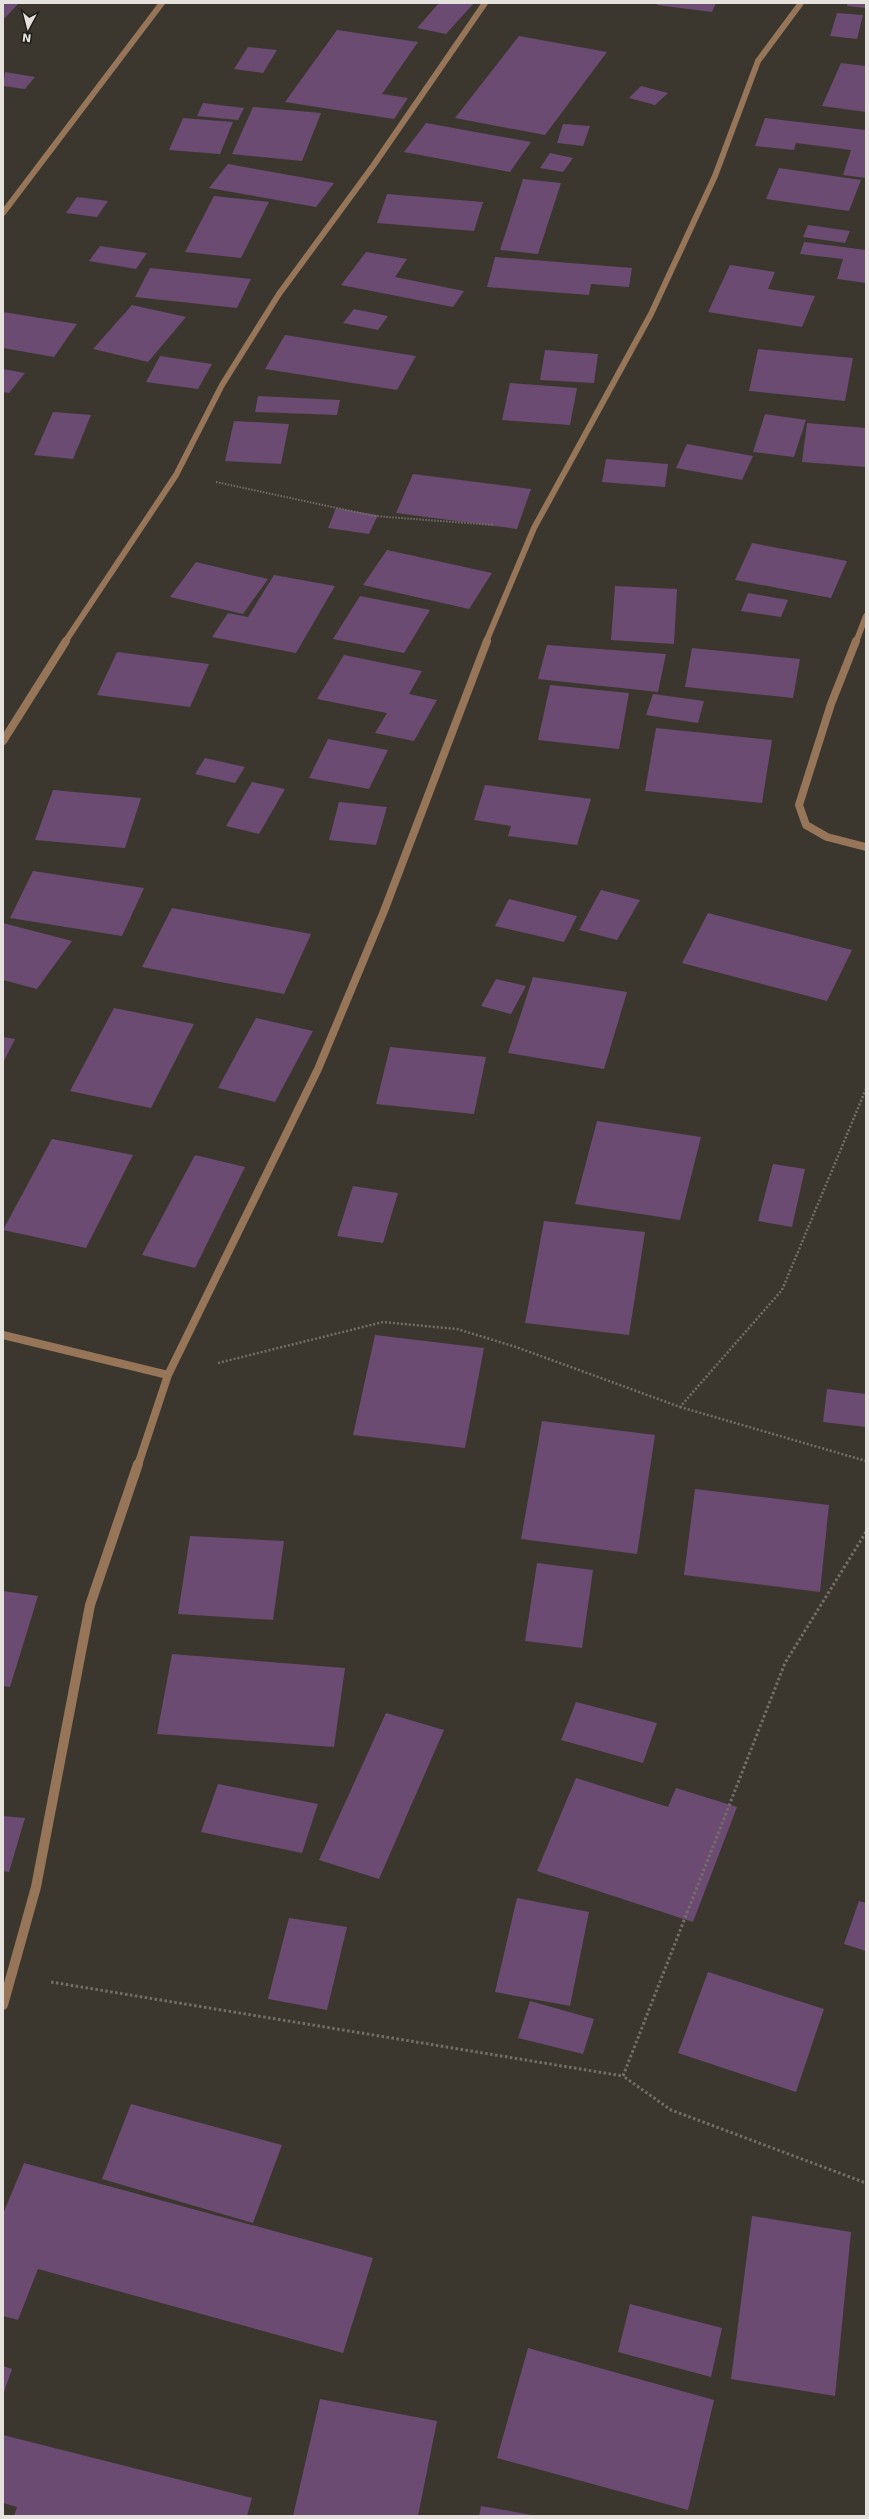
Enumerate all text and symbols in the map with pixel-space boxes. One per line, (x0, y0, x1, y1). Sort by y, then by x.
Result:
north arrow (8, 8, 48, 48)
text: N (21, 30, 32, 44)

